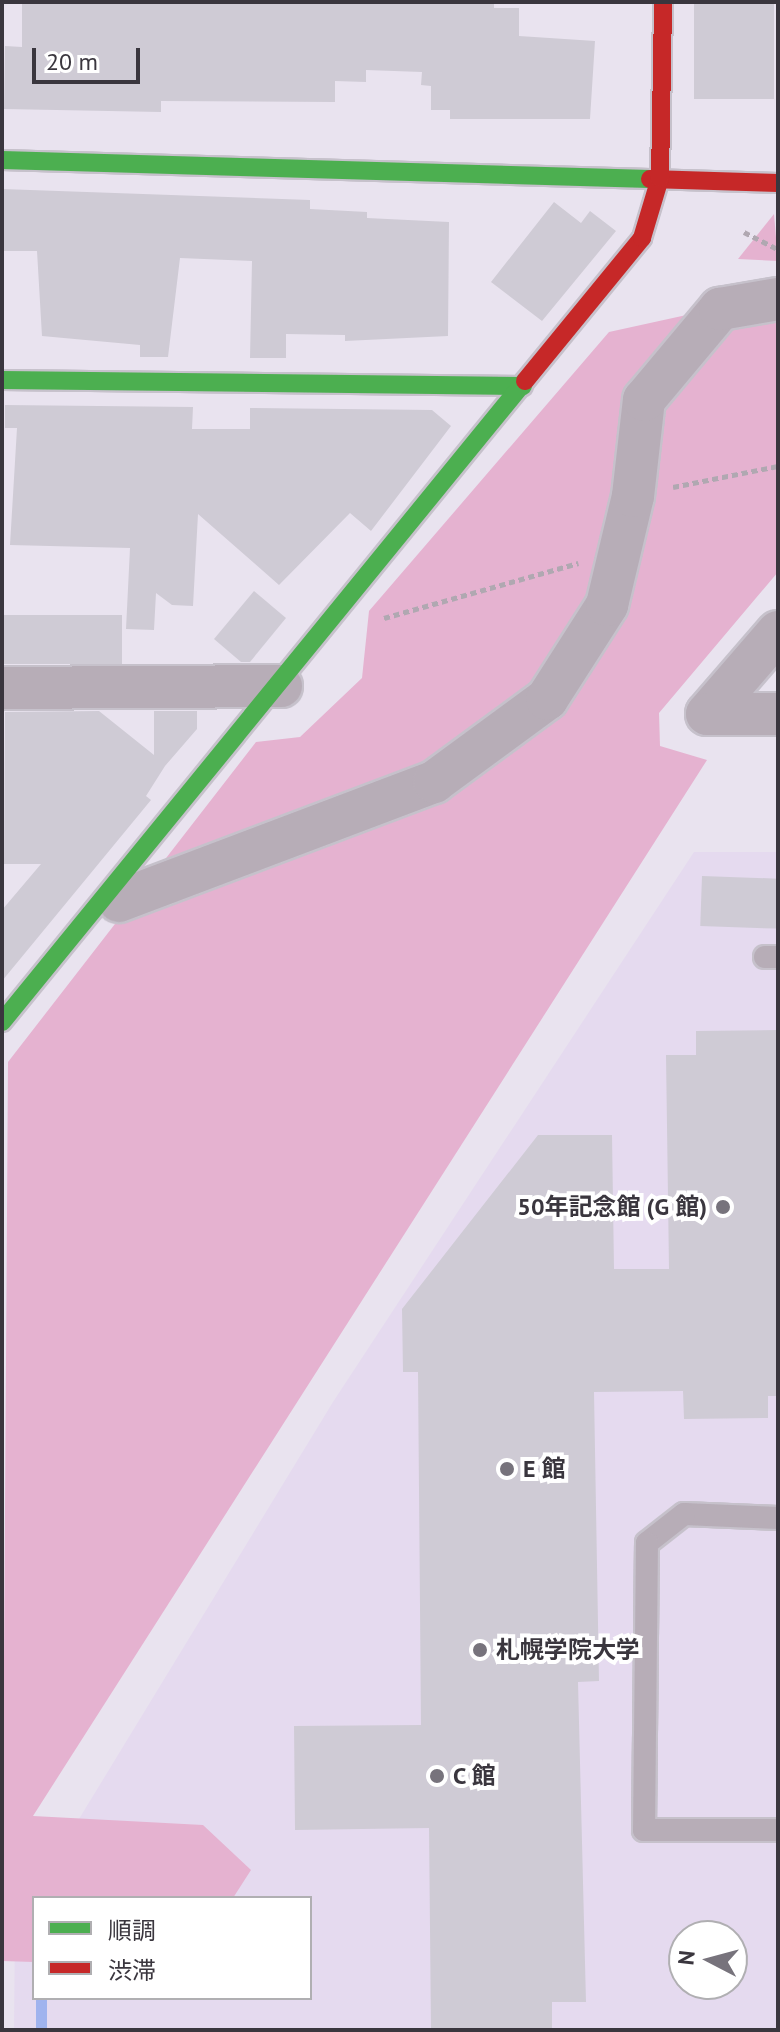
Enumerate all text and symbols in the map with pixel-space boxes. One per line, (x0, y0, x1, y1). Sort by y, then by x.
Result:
scale bar (36, 32, 144, 82)
text: 20 m (46, 46, 98, 77)
place label: 50年記念館 (G 館) (518, 1193, 707, 1221)
marker: 50年記念館 (G 館) (714, 1198, 732, 1216)
place label: E 館 (523, 1455, 566, 1483)
marker: E 館 (498, 1460, 516, 1478)
place label: 札幌学院大学 (496, 1636, 640, 1664)
marker: 札幌学院大学 (471, 1641, 489, 1659)
place label: C 館 (453, 1762, 496, 1790)
marker: C 館 (428, 1767, 446, 1785)
legend (32, 1896, 312, 2000)
text: 順調 (108, 1915, 156, 1946)
north arrow (668, 1920, 748, 2000)
text: N (671, 1949, 701, 1966)
text: 渋滞 (108, 1955, 156, 1986)

